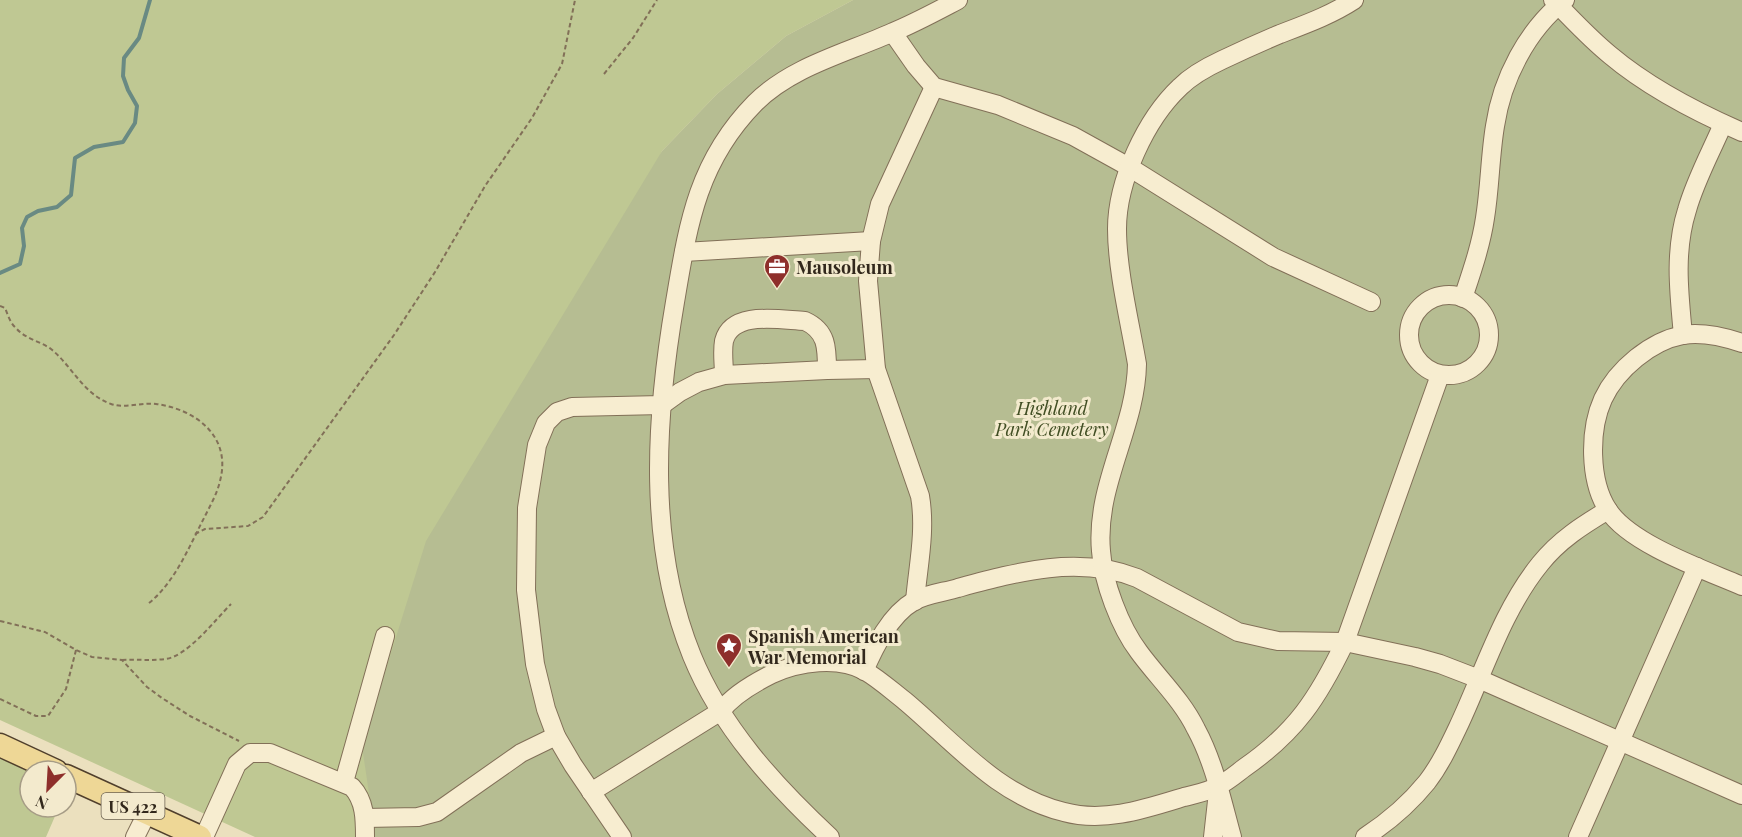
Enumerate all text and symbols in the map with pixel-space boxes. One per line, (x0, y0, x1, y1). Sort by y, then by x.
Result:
office icon: Mausoleum (762, 252, 792, 290)
place label: Mausoleum (796, 255, 894, 279)
park label: Highland Park Cemetery (994, 396, 1109, 441)
place label: Spanish American War Memorial (747, 624, 899, 669)
place icon: Spanish American War Memorial (714, 631, 744, 669)
north arrow (18, 759, 78, 819)
text: N (32, 791, 51, 815)
road number: US 422 (102, 793, 164, 819)

